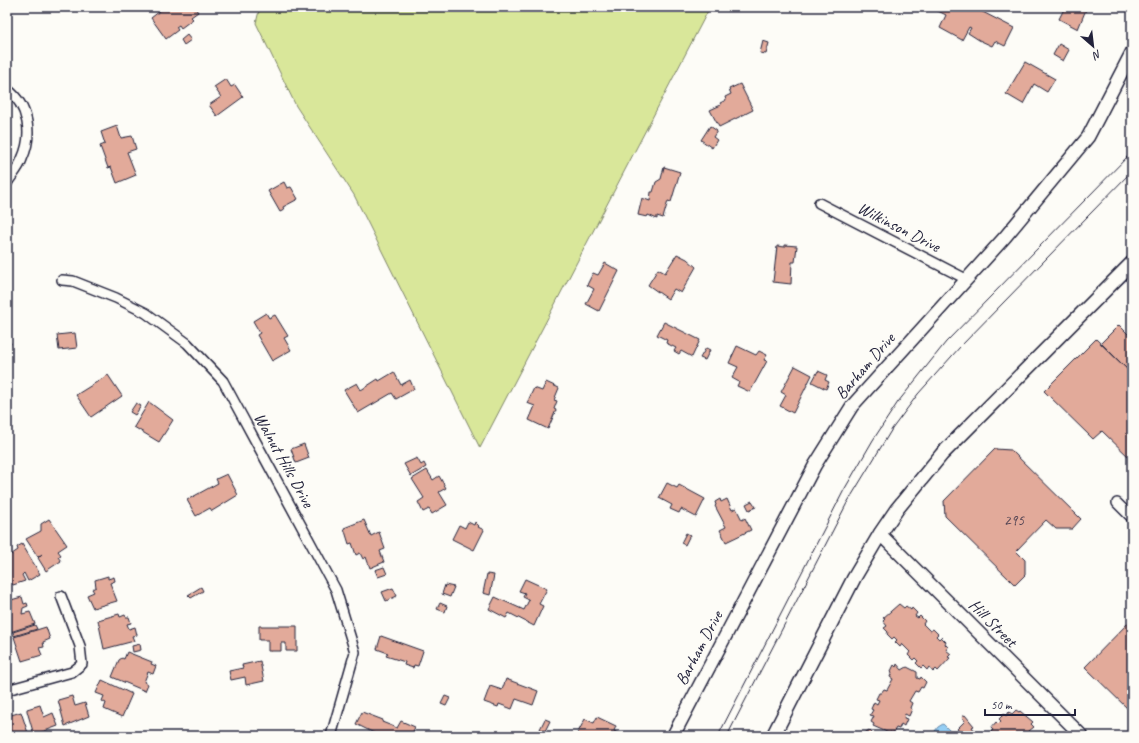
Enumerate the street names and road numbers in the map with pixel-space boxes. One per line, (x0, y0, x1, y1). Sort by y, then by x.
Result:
street label: Wilkinson Drive (854, 197, 945, 257)
street label: Barham Drive (831, 327, 900, 403)
street label: Walnut Hills Drive (249, 409, 319, 512)
street label: Hill Street (965, 595, 1023, 653)
street label: Barham Drive (671, 606, 728, 689)

